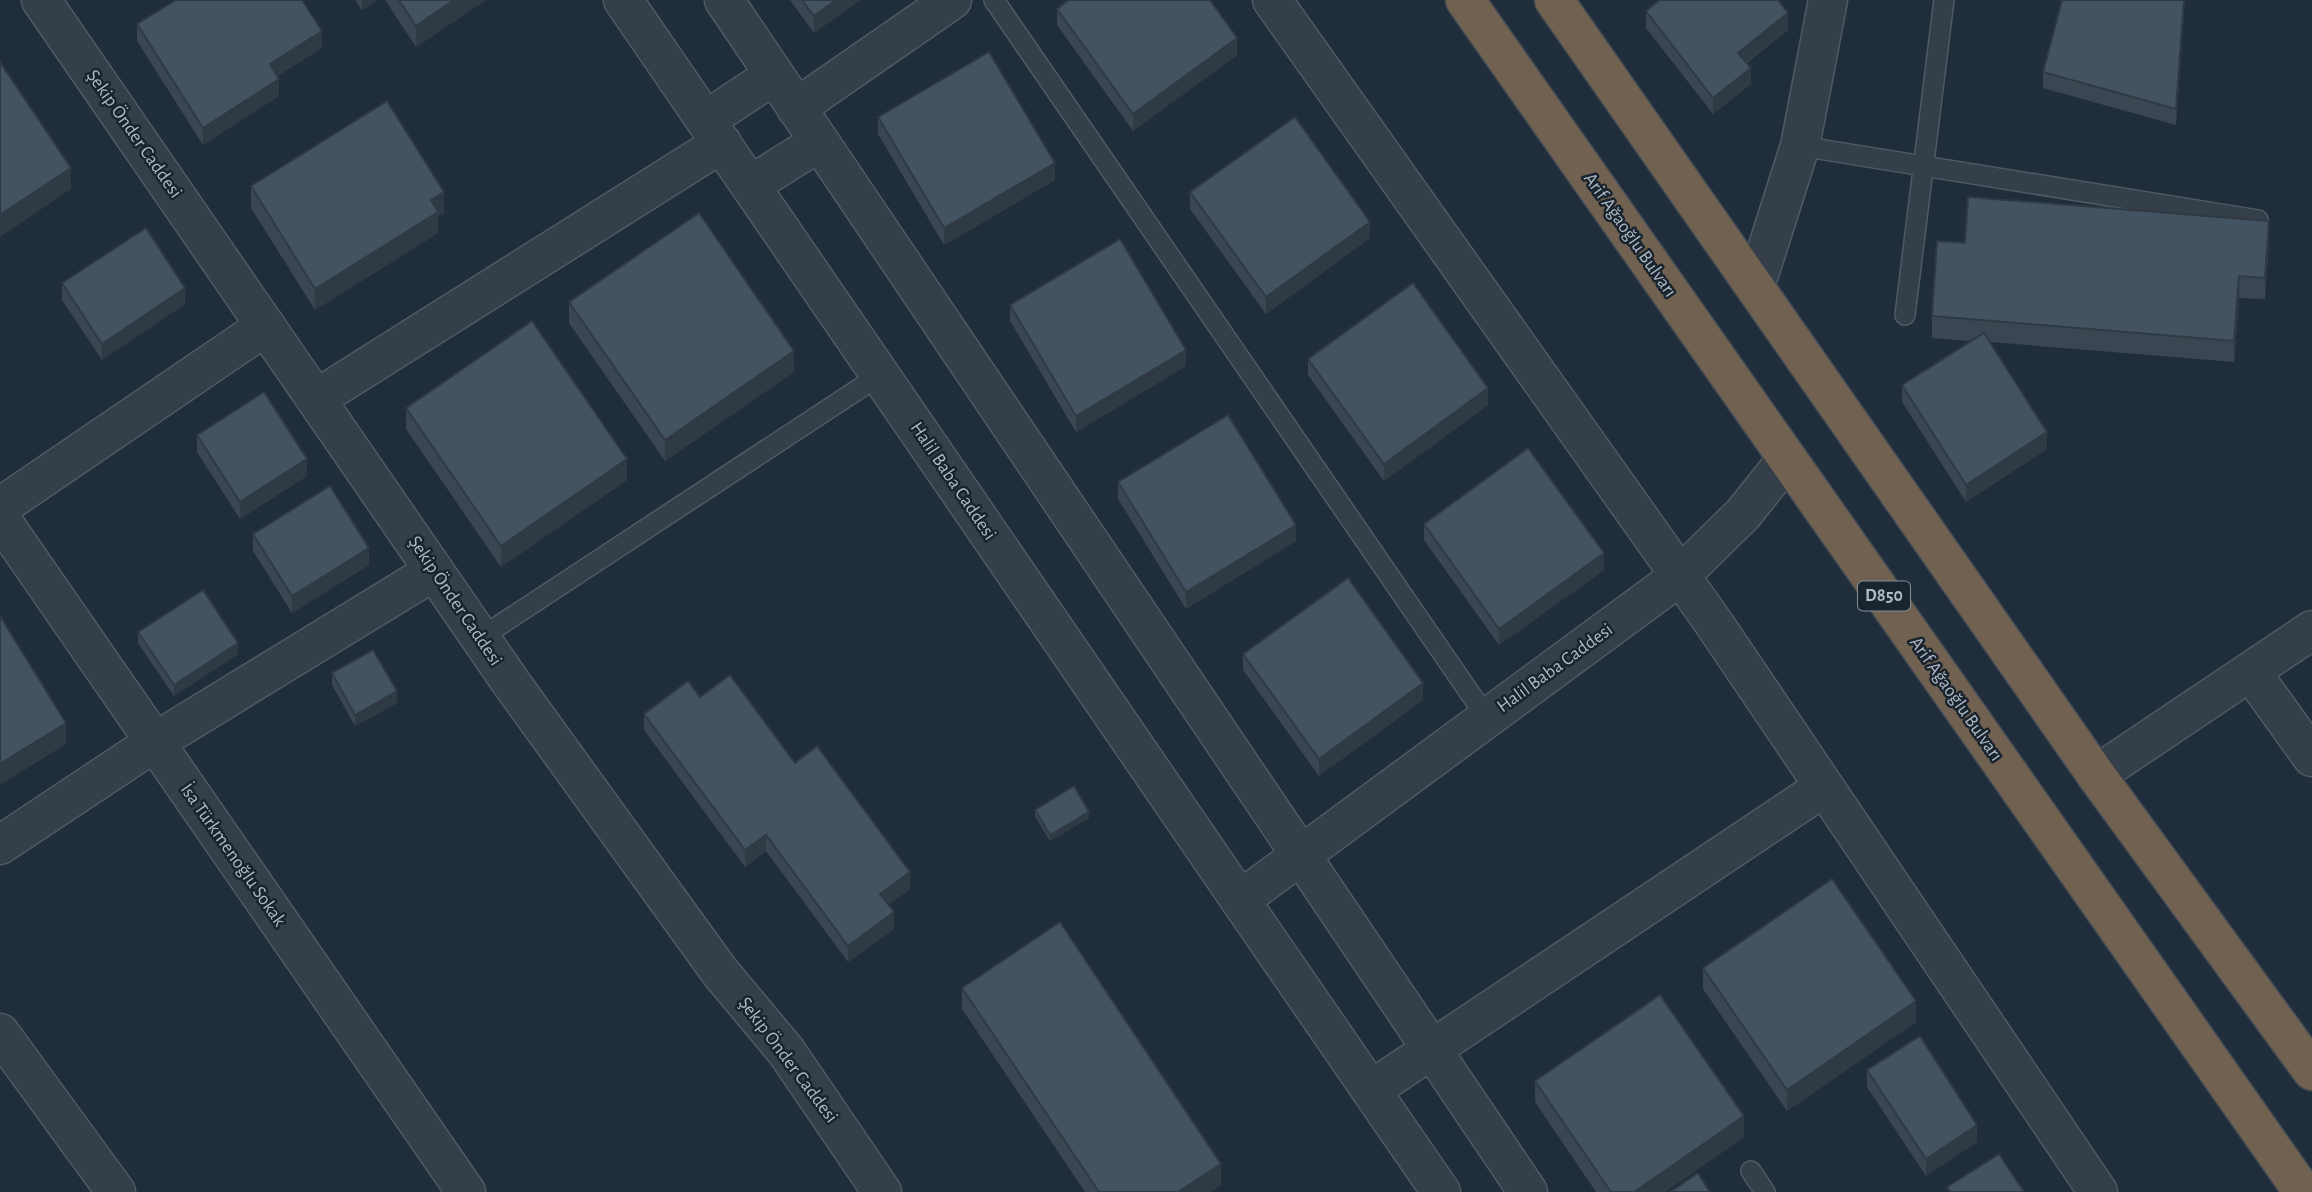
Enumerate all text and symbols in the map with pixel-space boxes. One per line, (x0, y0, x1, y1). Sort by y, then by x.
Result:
street label: Şekip Önder Caddesi (83, 66, 186, 202)
street label: Arif Ağaoğlu Bulvarı (1580, 169, 1680, 301)
street label: Halil Baba Caddesi (907, 419, 999, 543)
street label: Şekip Önder Caddesi (405, 532, 506, 669)
road number: D850 (1858, 582, 1910, 610)
street label: Halil Baba Caddesi (1494, 620, 1616, 716)
street label: Arif Ağaoğlu Bulvarı (1906, 633, 2006, 765)
street label: İsa Türkmenoğlu Sokak (177, 780, 290, 930)
street label: Şekip Önder Caddesi (735, 993, 842, 1126)

